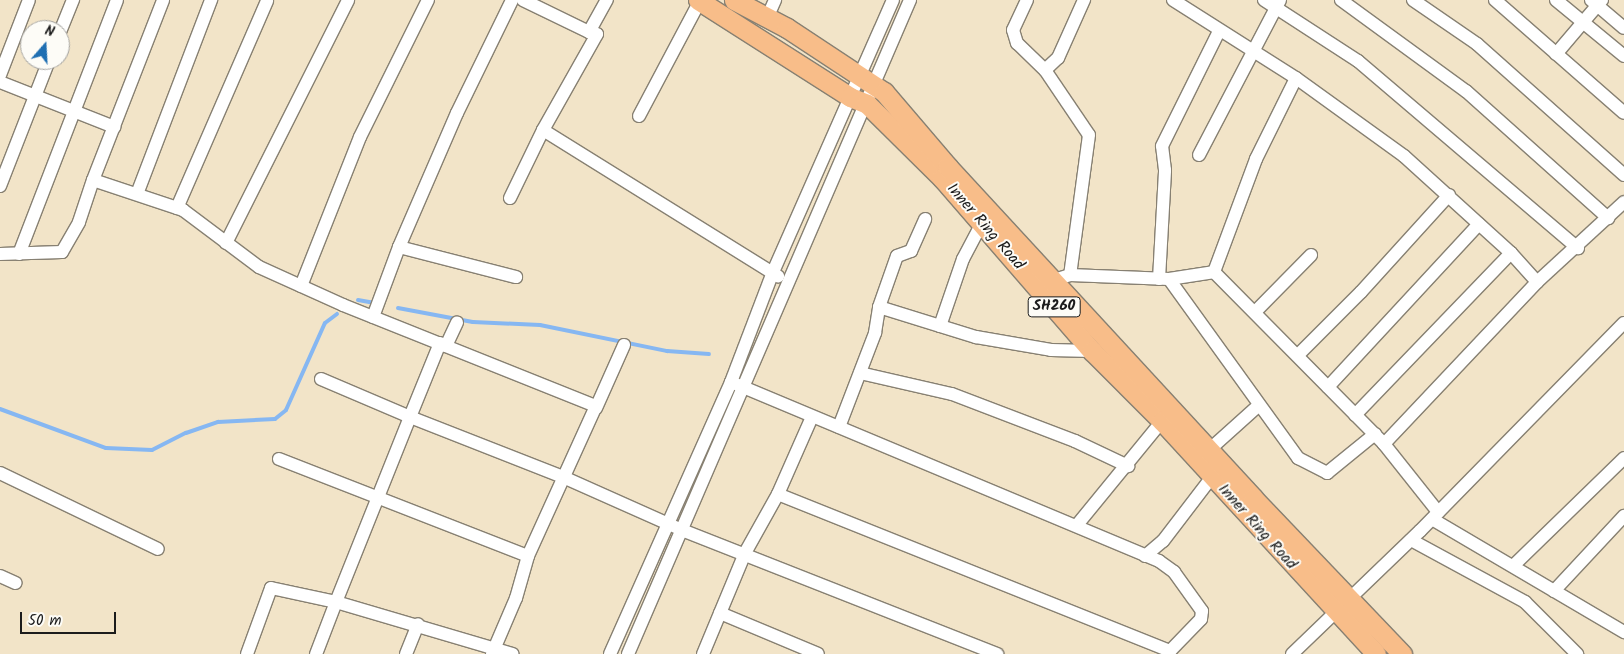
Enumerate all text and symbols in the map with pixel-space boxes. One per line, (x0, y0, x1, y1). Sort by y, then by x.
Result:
north arrow (20, 20, 70, 70)
text: N (42, 20, 57, 44)
street label: Inner Ring Road (942, 180, 1028, 274)
road number: SH260 (1026, 294, 1082, 320)
street label: Inner Ring Road (1213, 480, 1301, 574)
scale bar (22, 602, 119, 634)
text: 50 m (28, 609, 62, 633)

